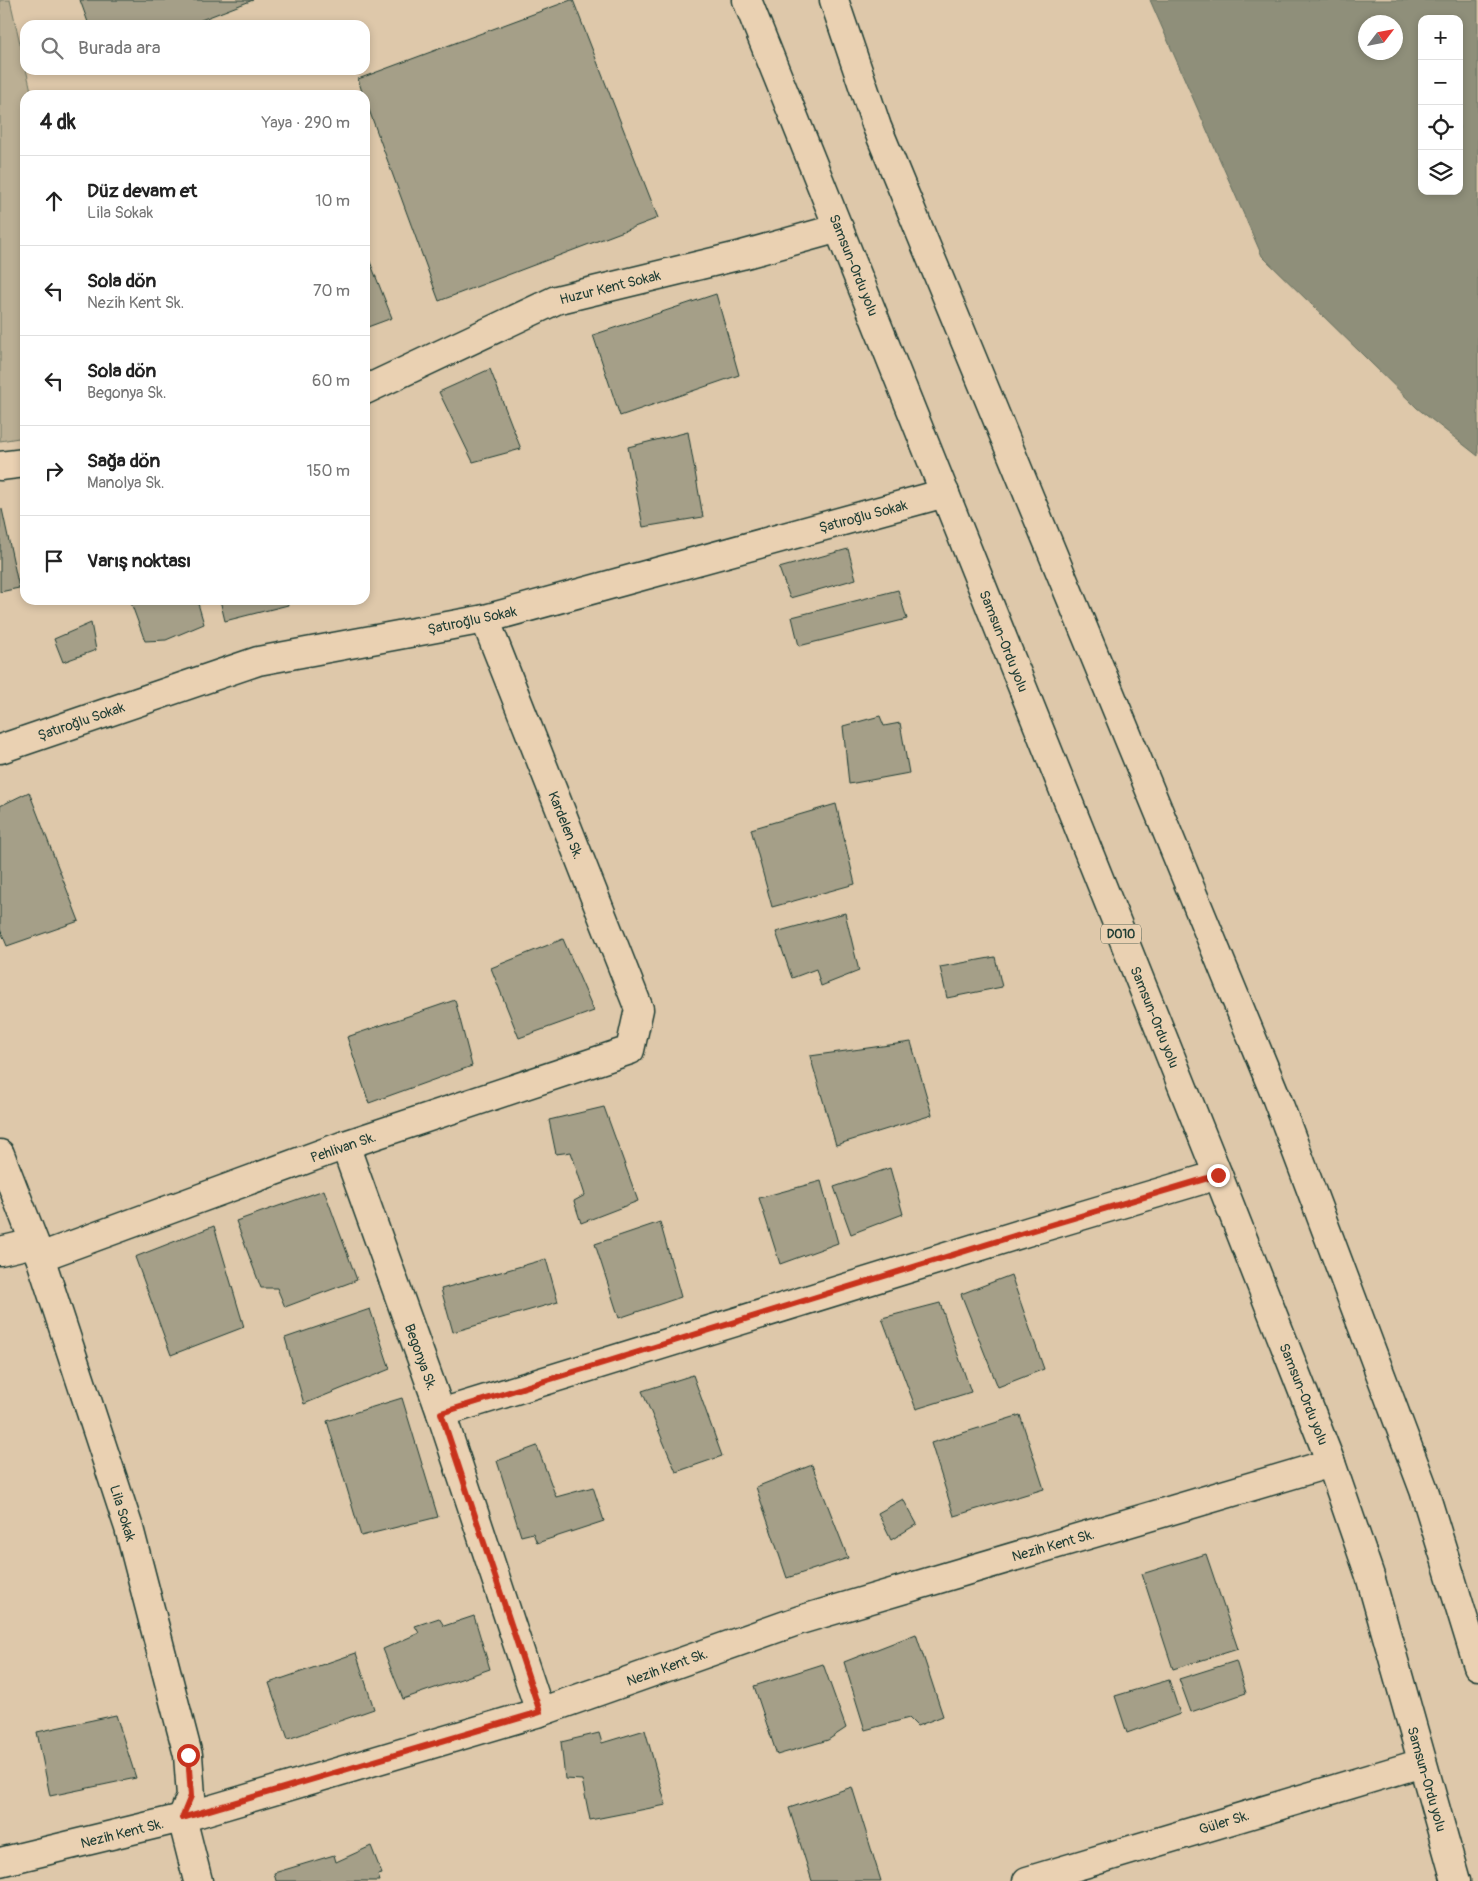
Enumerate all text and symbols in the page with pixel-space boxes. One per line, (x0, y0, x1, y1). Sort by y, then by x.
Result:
north arrow (1358, 15, 1403, 60)
map controls (1418, 15, 1463, 195)
button: + (1418, 15, 1463, 60)
search box (20, 20, 370, 75)
icon: search (38, 34, 66, 62)
text: Burada ara (78, 36, 161, 60)
button: − (1418, 60, 1463, 105)
button: locate (1418, 105, 1463, 150)
text: 4 dk (40, 109, 76, 136)
text: Yaya · 290 m (262, 113, 350, 133)
button: layers (1418, 150, 1463, 195)
text: Düz devam et (87, 179, 197, 203)
icon: ahead (40, 187, 68, 215)
text: 10 m (315, 191, 350, 211)
text: Lila Sokak (87, 203, 153, 223)
street label: Samsun-Ordu yolu (825, 212, 882, 319)
street label: Huzur Kent Sokak (558, 267, 663, 308)
text: Sola dön (87, 269, 156, 293)
icon: left (40, 277, 68, 305)
text: 70 m (313, 281, 350, 301)
text: Nezih Kent Sk. (87, 293, 184, 313)
text: Sola dön (87, 359, 156, 383)
icon: left (40, 367, 68, 395)
text: 60 m (312, 371, 350, 391)
text: Begonya Sk. (87, 383, 166, 403)
text: Sağa dön (87, 449, 160, 473)
icon: right (40, 457, 68, 485)
text: 150 m (306, 461, 350, 481)
text: Manolya Sk. (87, 473, 165, 493)
street label: Şatıroğlu Sokak (817, 497, 909, 536)
icon: arrive (40, 547, 68, 575)
text: Varış noktası (87, 549, 191, 573)
street label: Samsun-Ordu yolu (975, 588, 1032, 695)
street label: Şatıroğlu Sokak (426, 603, 518, 638)
street label: Şatıroğlu Sokak (36, 699, 127, 744)
street label: Kardelen Sk. (544, 789, 587, 862)
road number: D010 (1101, 924, 1141, 944)
street label: Samsun-Ordu yolu (1126, 964, 1183, 1071)
street label: Pehlivan Sk. (308, 1128, 378, 1167)
route end (1207, 1164, 1230, 1187)
street label: Begonya Sk. (401, 1322, 440, 1393)
street label: Samsun-Ordu yolu (1275, 1341, 1332, 1448)
street label: Lila Sokak (106, 1483, 139, 1543)
street label: Nezih Kent Sk. (1010, 1526, 1096, 1565)
street label: Nezih Kent Sk. (624, 1645, 710, 1690)
street label: Samsun-Ordu yolu (1403, 1725, 1450, 1834)
route start (177, 1744, 200, 1767)
street label: Güler Sk. (1197, 1807, 1251, 1838)
street label: Nezih Kent Sk. (79, 1815, 165, 1852)

